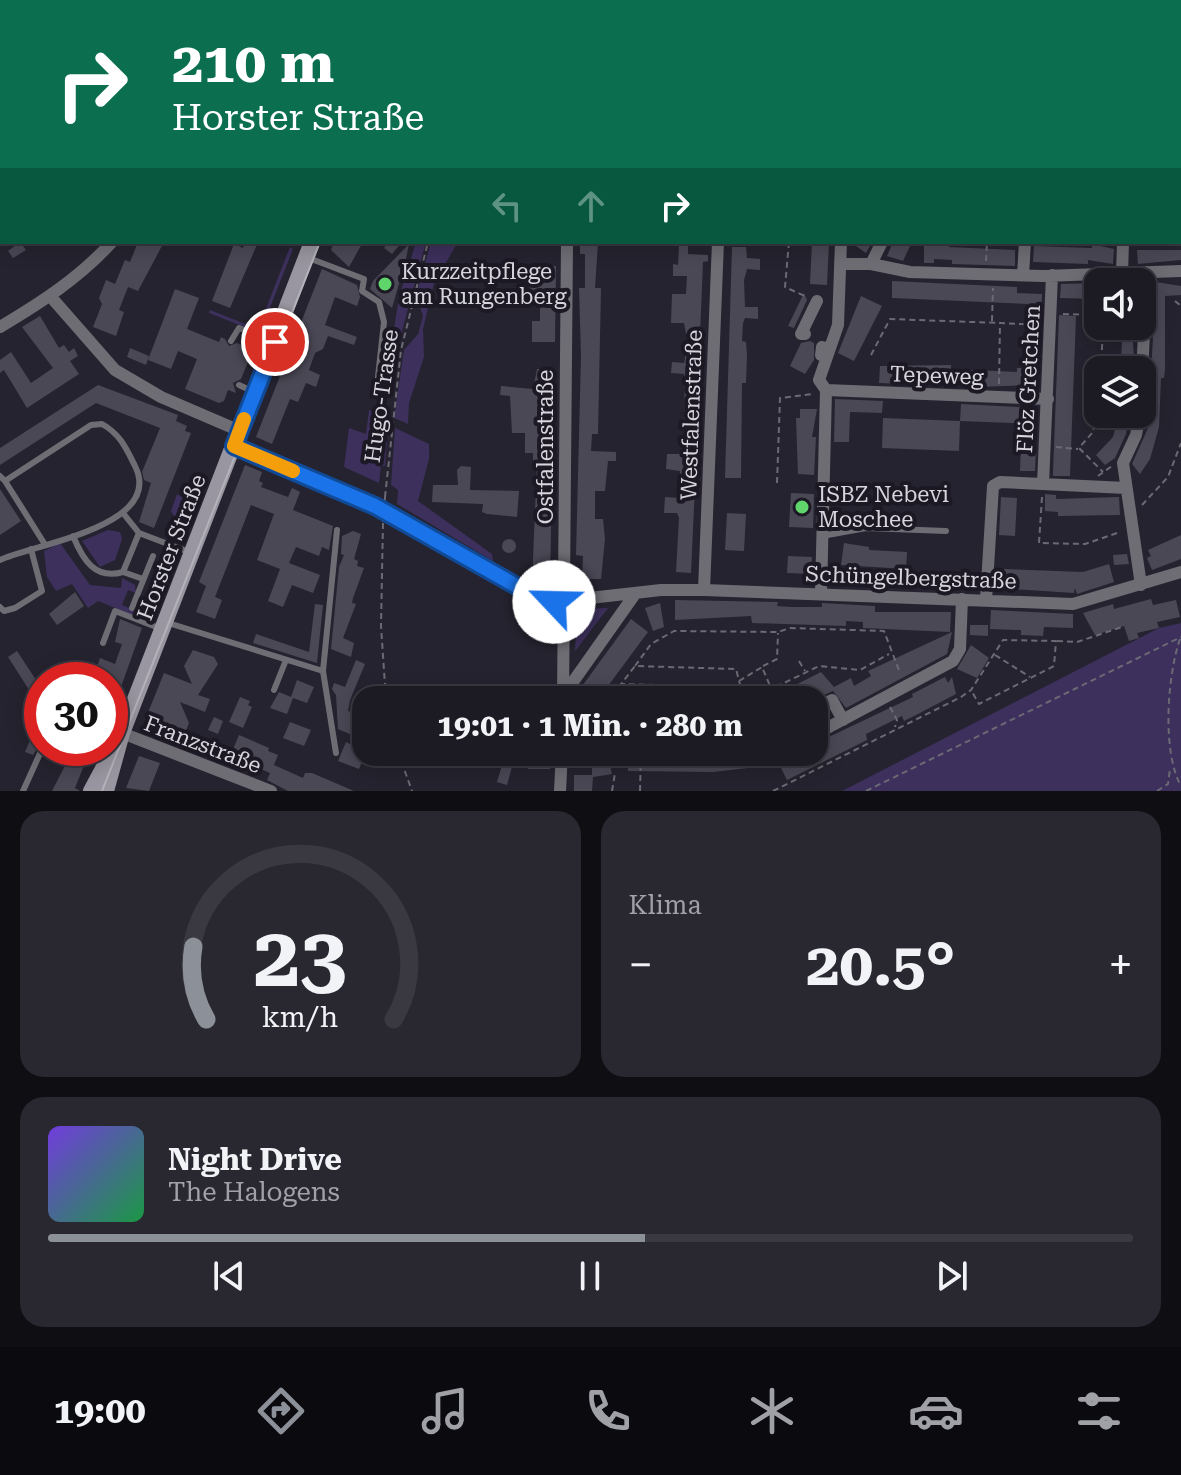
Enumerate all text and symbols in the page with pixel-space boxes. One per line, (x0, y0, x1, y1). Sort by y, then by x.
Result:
text: 210 m (172, 30, 334, 96)
icon: right (40, 32, 144, 136)
text: Horster Straße (172, 97, 424, 139)
icon: left (485, 184, 529, 228)
icon: ahead (569, 184, 613, 228)
icon: right (653, 184, 697, 228)
place label: Kurzzeitpflege am Rungenberg (401, 259, 567, 309)
map controls (1084, 268, 1156, 428)
button: sound (1084, 268, 1156, 340)
marker: Kurzzeitpflege am Rungenberg (376, 275, 394, 293)
street label: Flöz Gretchen (1012, 304, 1045, 454)
pin (241, 308, 309, 376)
icon: arrive (253, 320, 297, 364)
street label: Hugo-Trasse (360, 328, 403, 464)
street label: Westfalenstraße (676, 329, 707, 501)
button: layers (1084, 356, 1156, 428)
street label: Tepeweg (890, 361, 985, 390)
street label: Ostfalenstraße (533, 370, 558, 524)
street label: Horster Straße (132, 471, 211, 624)
place label: ISBZ Nebevi Moschee (818, 482, 949, 532)
marker: ISBZ Nebevi Moschee (793, 498, 811, 516)
position arrow (512, 560, 596, 644)
street label: Schüngelbergstraße (805, 561, 1017, 594)
speed limit sign: 30 (24, 662, 128, 766)
text: 19:01 · 1 Min. · 280 m (437, 708, 743, 743)
street label: Franzstraße (141, 711, 265, 778)
text: Klima (629, 890, 702, 920)
text: 23 (254, 909, 347, 1006)
text: 20.5° (806, 929, 956, 1000)
text: − (629, 939, 653, 991)
text: + (1108, 939, 1133, 991)
text: km/h (262, 1000, 339, 1034)
text: Night Drive (168, 1142, 342, 1177)
text: The Halogens (168, 1177, 340, 1207)
icon: previous (207, 1254, 251, 1298)
icon: pause (568, 1254, 612, 1298)
icon: next (930, 1254, 974, 1298)
icon: directions (253, 1383, 309, 1439)
icon: music (417, 1383, 473, 1439)
icon: phone (580, 1383, 636, 1439)
icon: climate (744, 1383, 800, 1439)
icon: car (908, 1383, 964, 1439)
icon: filters (1071, 1383, 1127, 1439)
text: 19:00 (54, 1390, 146, 1432)

